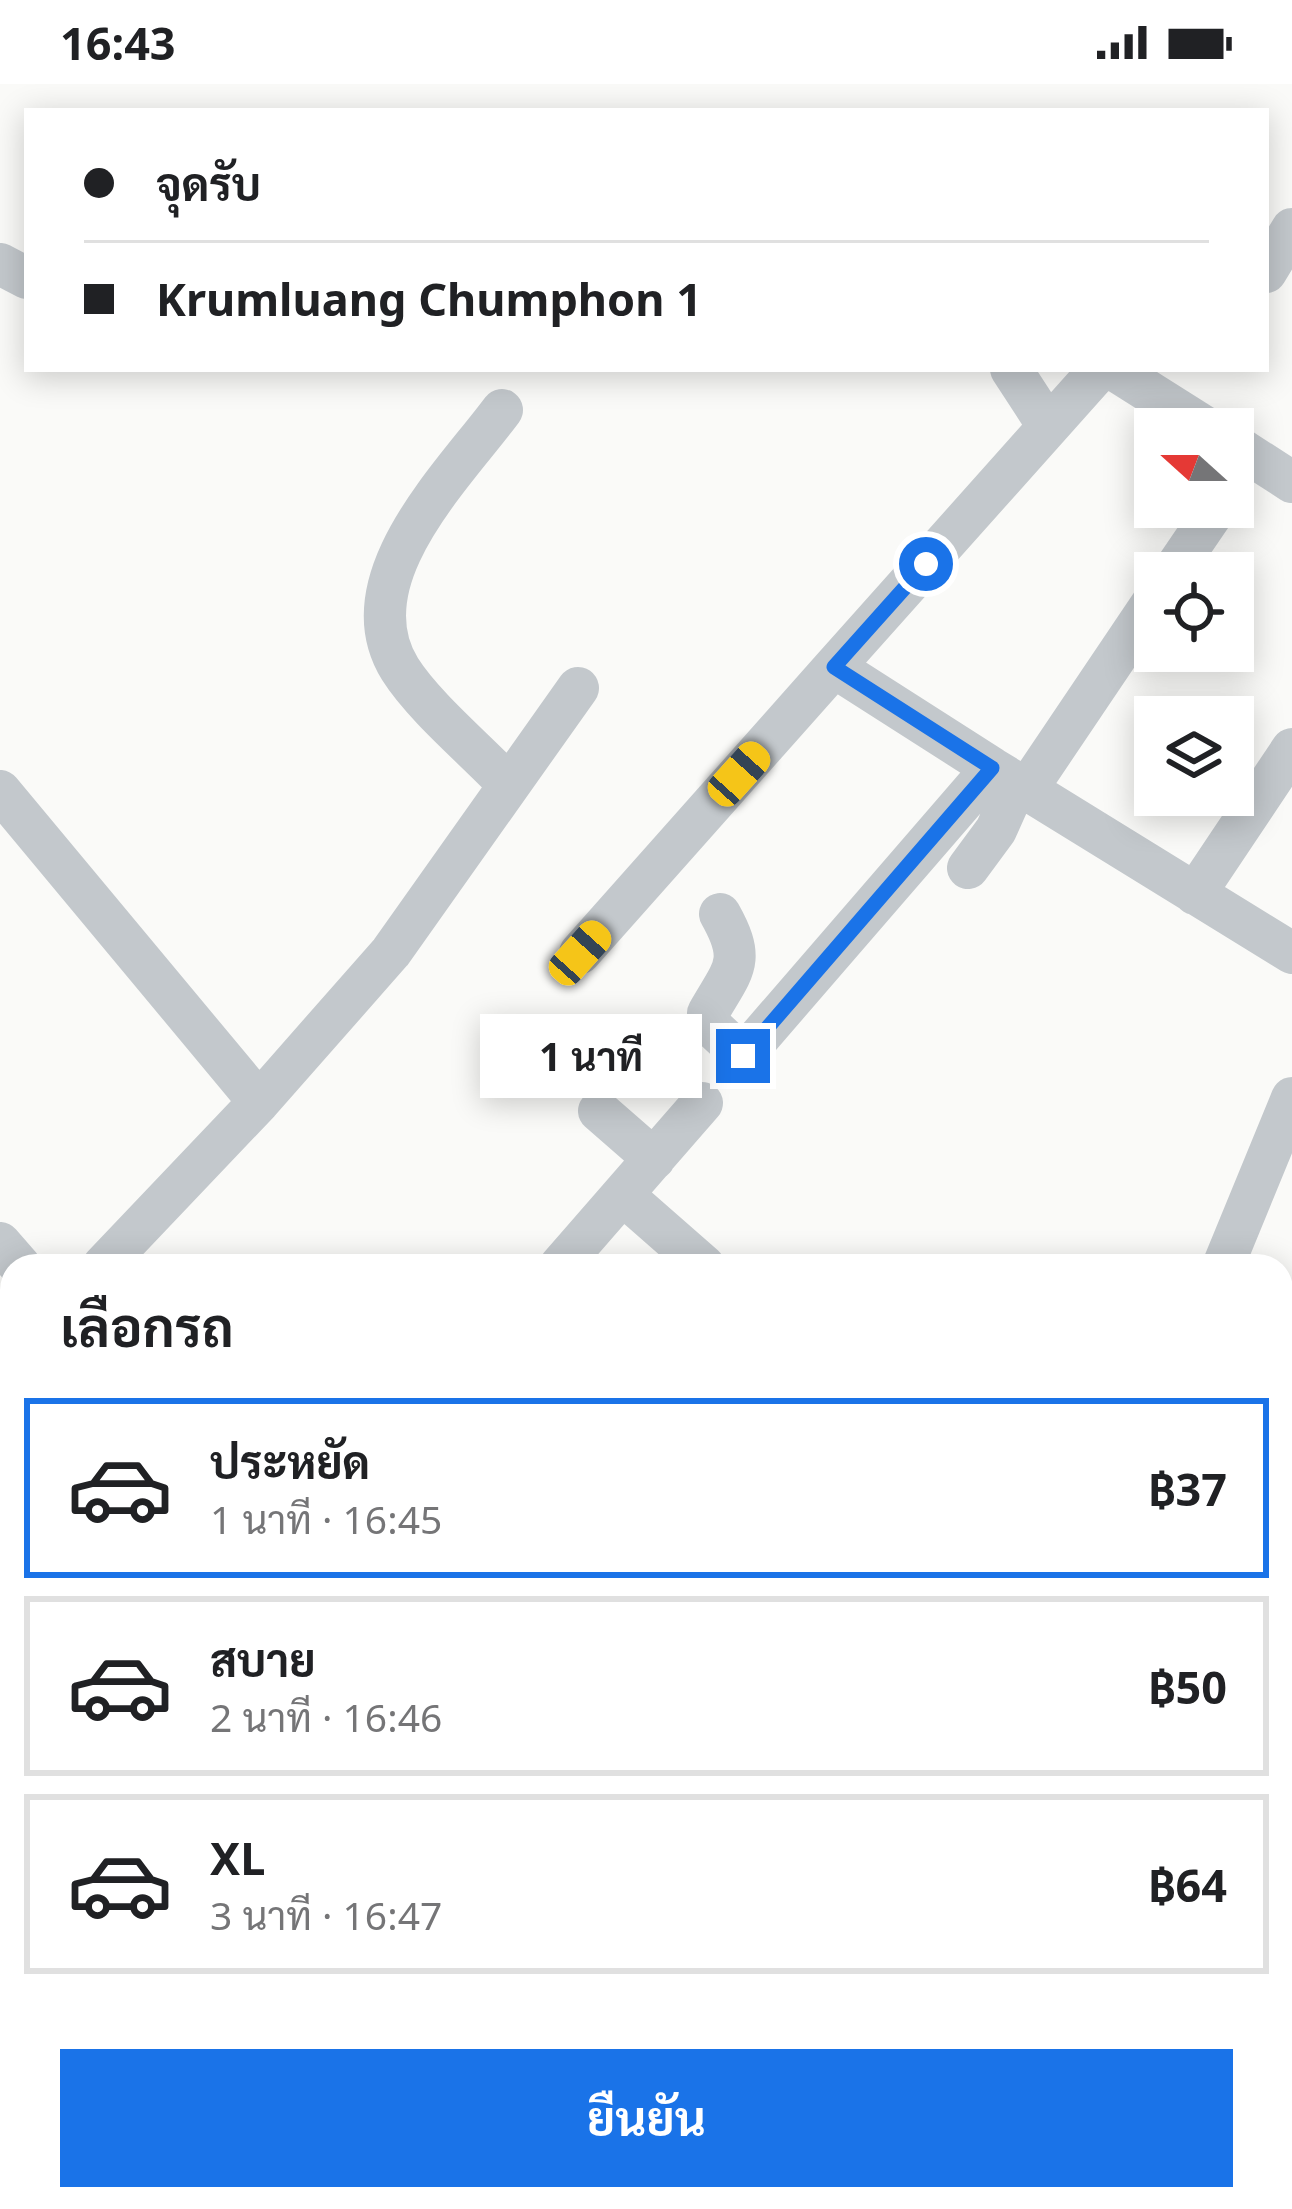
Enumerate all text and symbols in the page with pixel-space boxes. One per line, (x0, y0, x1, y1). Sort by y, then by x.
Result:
text: 16:43 (60, 12, 176, 73)
text: จุดรับ (156, 153, 261, 214)
text: Krumluang Chumphon 1 (156, 268, 702, 329)
north arrow (1134, 408, 1254, 528)
map controls (1134, 408, 1254, 816)
route start (899, 537, 953, 591)
button: locate (1134, 552, 1254, 672)
button: layers (1134, 696, 1254, 816)
car (702, 735, 776, 813)
car (543, 914, 617, 992)
callout: 1 นาที (479, 1014, 701, 1098)
text: 1 นาที (539, 1029, 643, 1082)
route end (716, 1029, 770, 1083)
text: เลือกรถ (60, 1289, 234, 1363)
text: ประหยัด (210, 1431, 370, 1492)
icon: car (66, 1434, 174, 1542)
text: ฿37 (1148, 1458, 1227, 1519)
text: 1 นาที · 16:45 (210, 1492, 442, 1545)
text: สบาย (210, 1629, 316, 1690)
icon: car (66, 1632, 174, 1740)
text: ฿50 (1148, 1656, 1227, 1717)
text: 2 นาที · 16:46 (210, 1690, 442, 1743)
text: XL (210, 1827, 265, 1888)
icon: car (66, 1830, 174, 1938)
text: ฿64 (1148, 1854, 1227, 1915)
text: 3 นาที · 16:47 (210, 1888, 442, 1941)
button: ยืนยัน (60, 2049, 1233, 2187)

